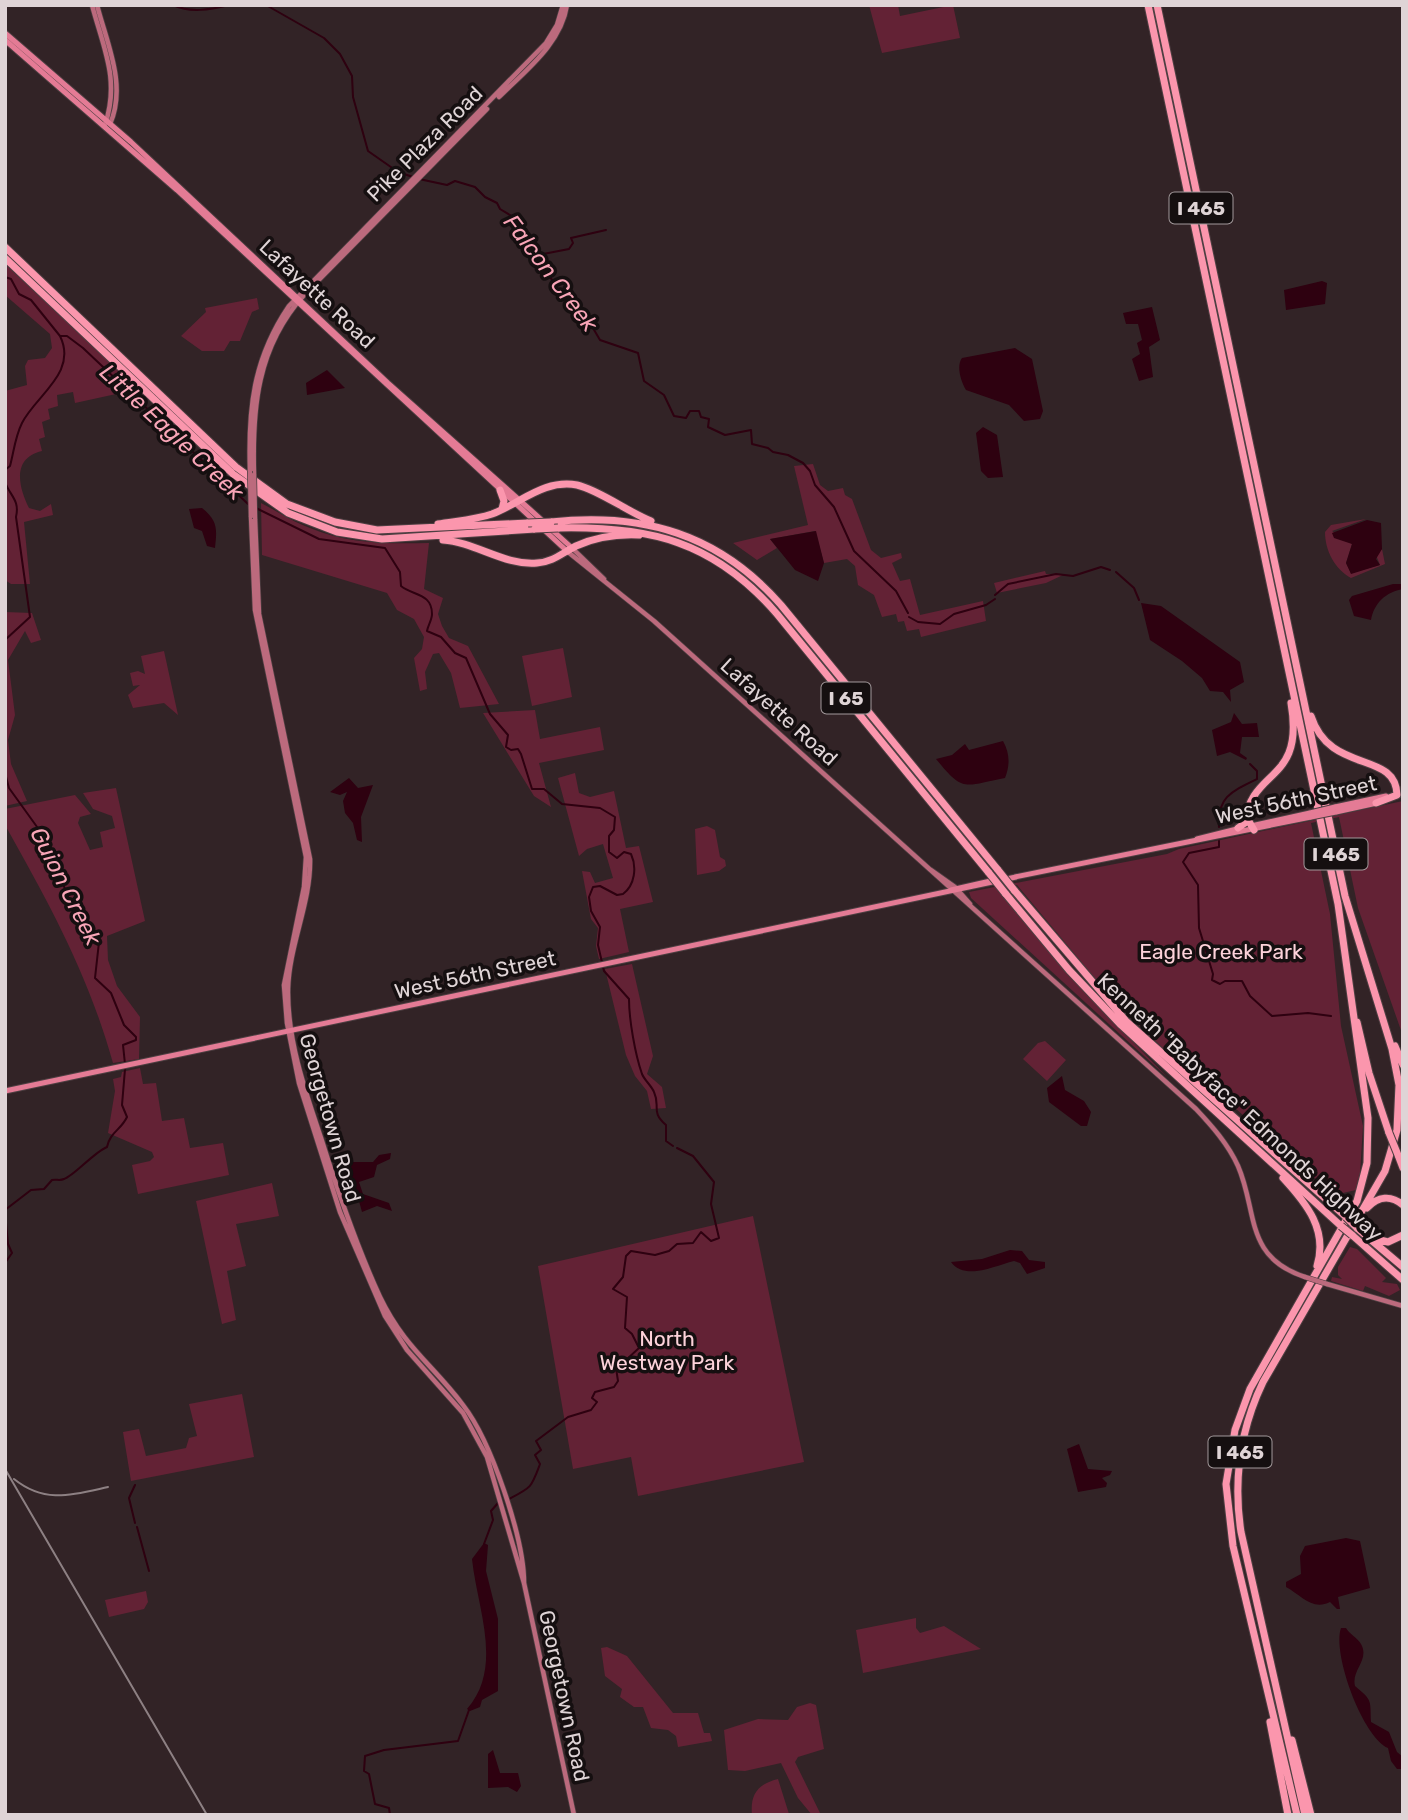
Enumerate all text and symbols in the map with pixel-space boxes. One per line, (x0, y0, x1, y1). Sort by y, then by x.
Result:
street label: Pike Plaza Road (362, 81, 488, 207)
road number: I 465 (1170, 192, 1232, 224)
water label: Falcon Creek (498, 209, 605, 338)
street label: Lafayette Road (254, 234, 380, 353)
water label: Little Eagle Creek (94, 358, 251, 507)
street label: Lafayette Road (716, 653, 843, 771)
road number: I 65 (822, 682, 870, 713)
street label: West 56th Street (1213, 770, 1379, 829)
water label: Guion Creek (24, 822, 108, 951)
road number: I 465 (1304, 838, 1368, 870)
park label: Eagle Creek Park (1139, 939, 1303, 964)
street label: West 56th Street (392, 945, 558, 1004)
street label: Kenneth "Babyface" Edmonds Highway (1092, 968, 1389, 1246)
street label: Georgetown Road (294, 1031, 367, 1205)
park label: North Westway Park (600, 1326, 735, 1375)
road number: I 465 (1208, 1436, 1272, 1468)
street label: Georgetown Road (534, 1608, 595, 1784)

